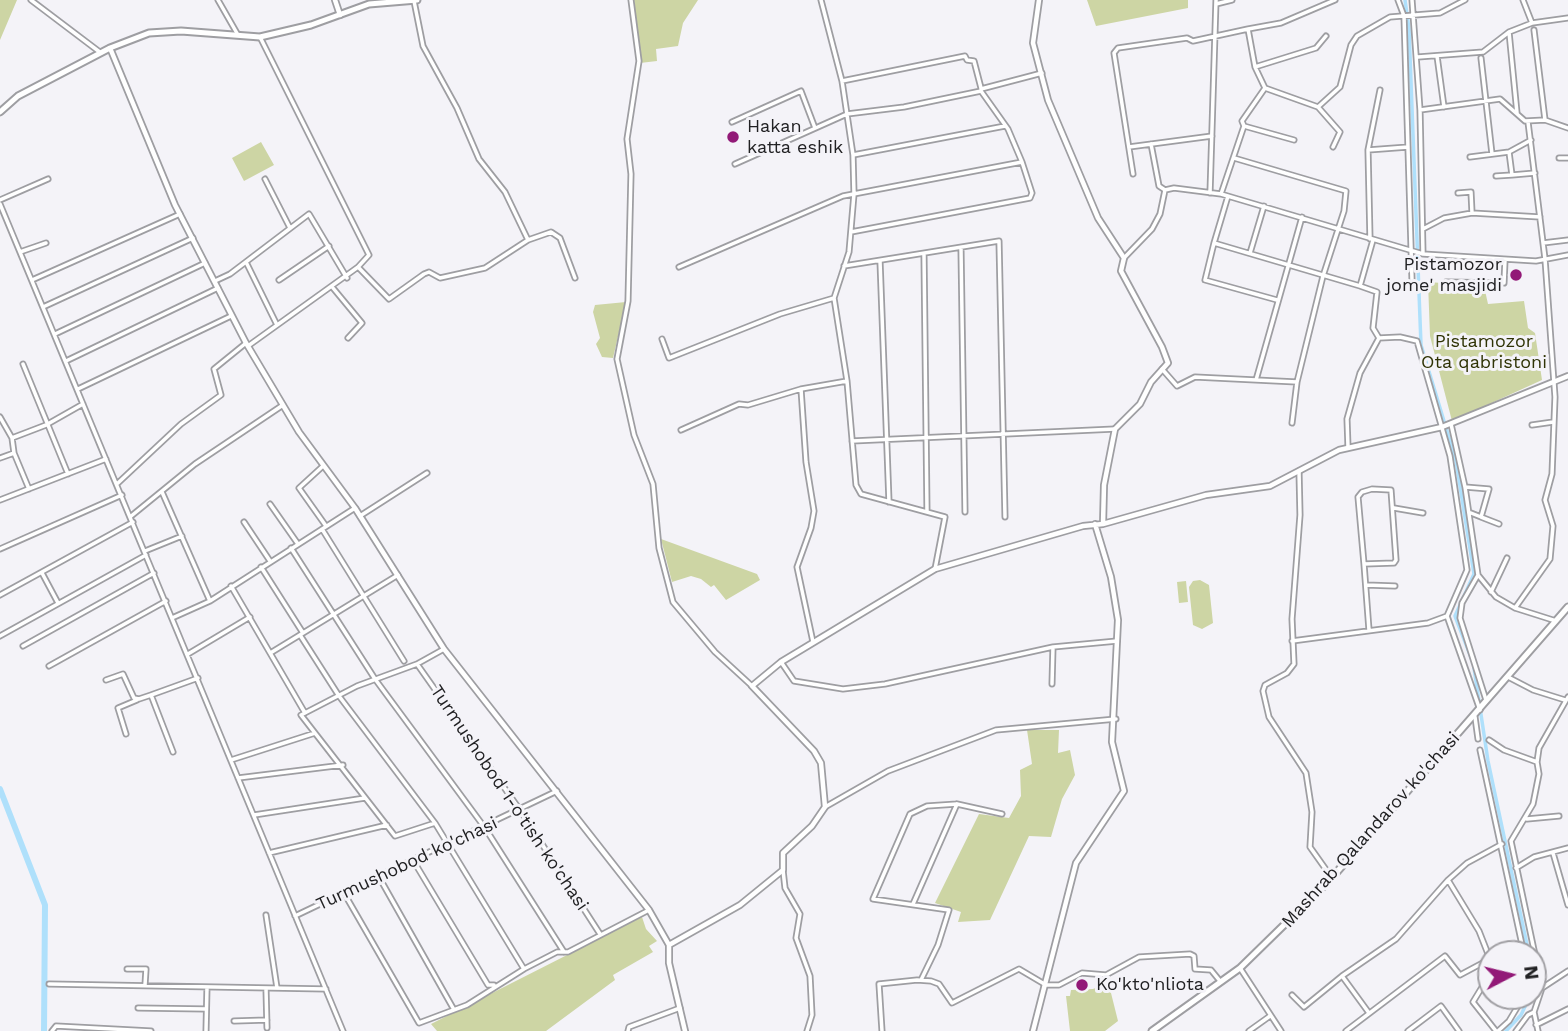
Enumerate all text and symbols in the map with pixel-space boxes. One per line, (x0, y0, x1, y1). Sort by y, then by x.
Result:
place label: Hakan katta eshik (747, 116, 843, 158)
marker: Hakan katta eshik (725, 129, 741, 145)
place label: Pistamozor jome' masjidi (1386, 254, 1502, 296)
marker: Pistamozor jome' masjidi (1508, 267, 1524, 283)
park label: Pistamozor Ota qabristoni (1421, 331, 1547, 374)
street label: Turmushobod 1-o'tish ko'chasi (425, 681, 593, 915)
street label: Mashrab Qalandarov ko'chasi (1277, 728, 1465, 932)
street label: Turmushobod ko'chasi (313, 813, 501, 915)
north arrow (1477, 940, 1547, 1010)
text: N (1519, 964, 1544, 981)
place label: Ko'kto'nliota (1096, 974, 1204, 996)
marker: Ko'kto'nliota (1074, 977, 1090, 993)

